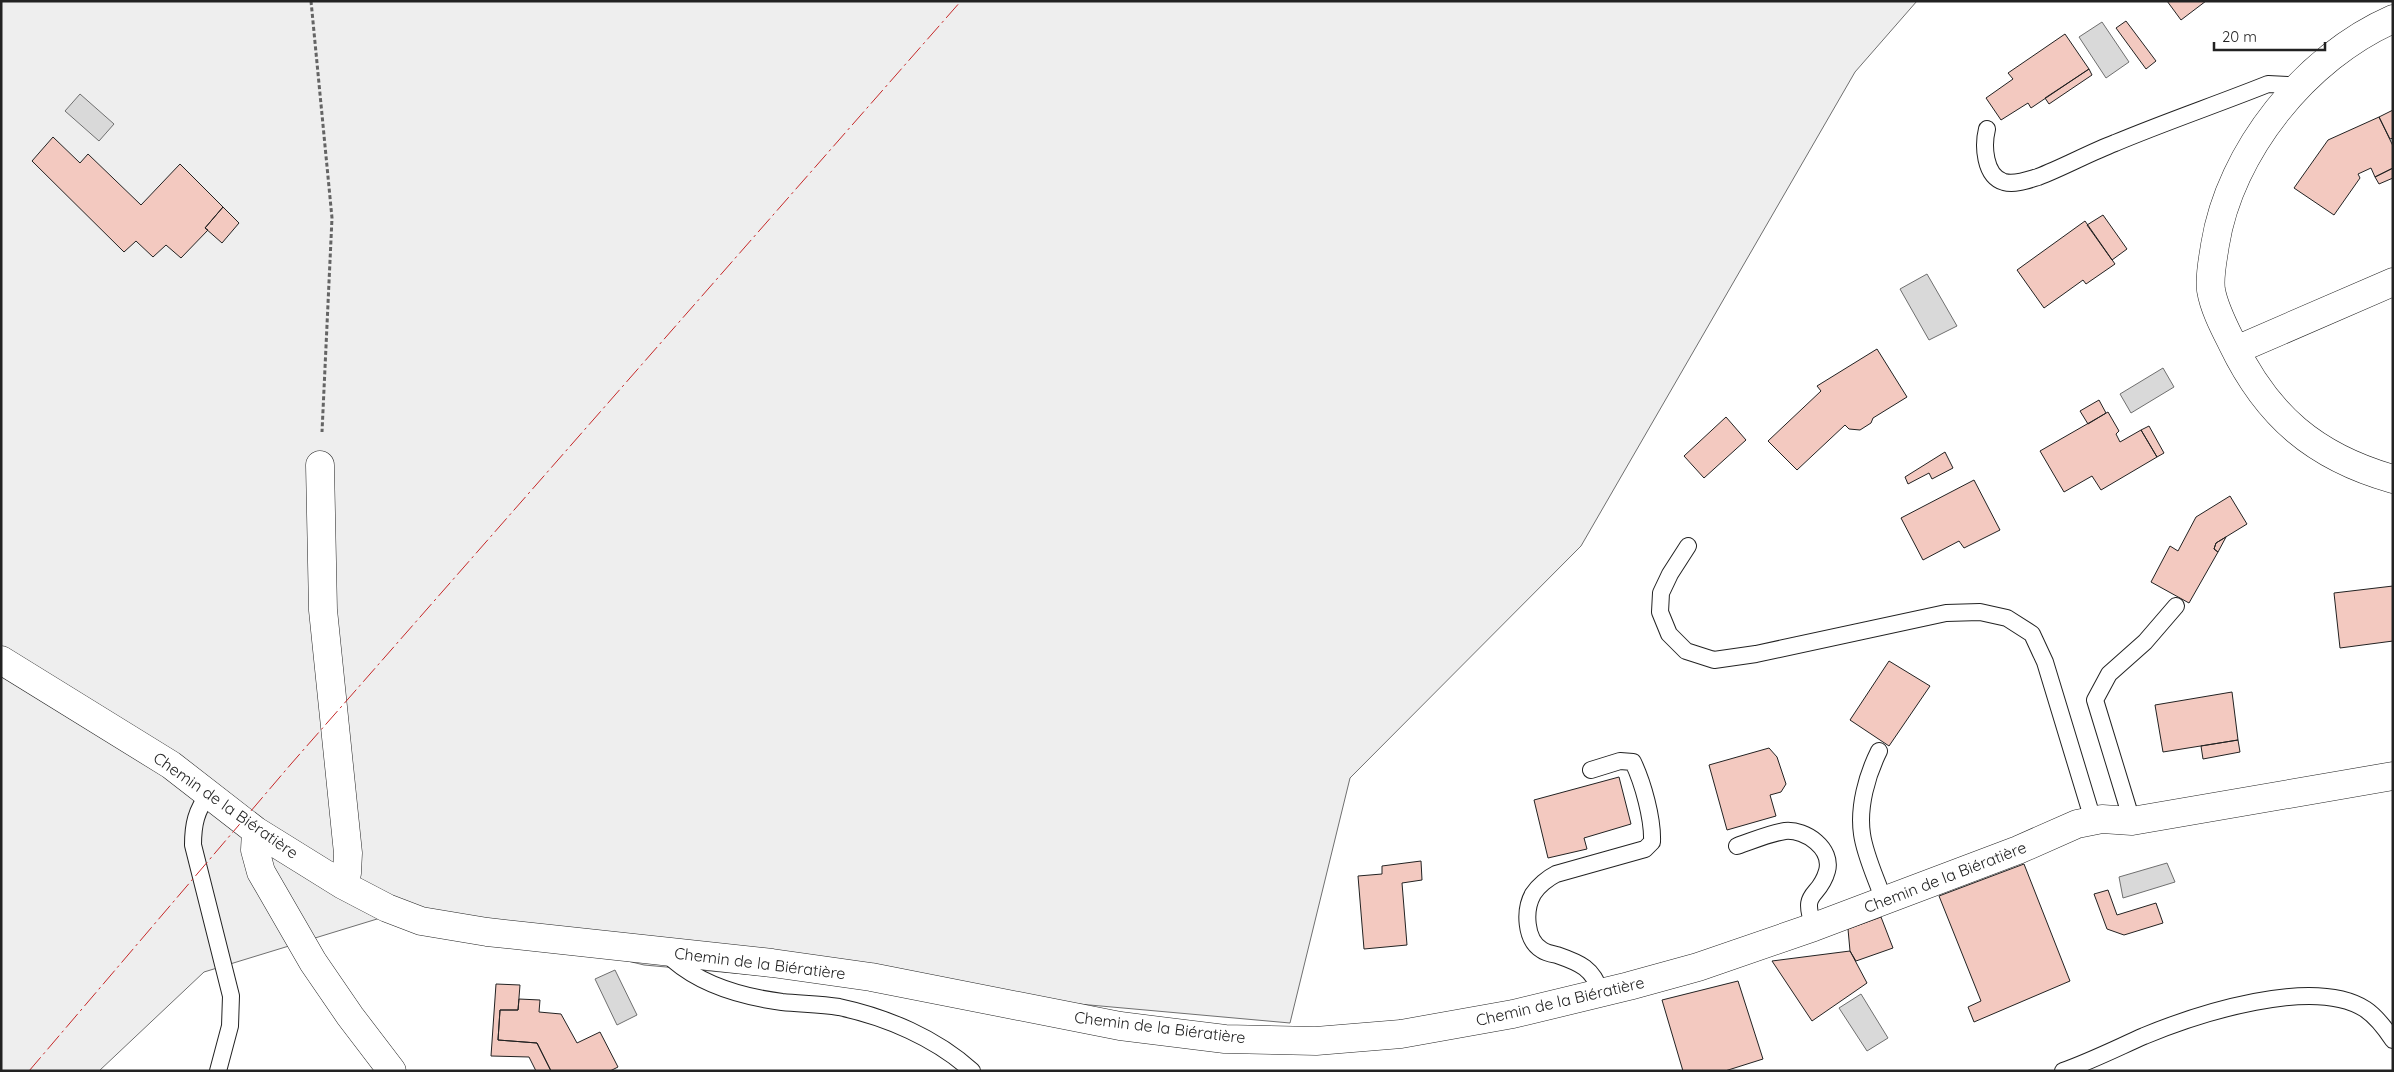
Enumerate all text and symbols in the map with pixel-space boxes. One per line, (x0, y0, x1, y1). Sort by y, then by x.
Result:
scale bar (2214, 20, 2325, 52)
text: 20 m (2222, 27, 2257, 46)
street label: Chemin de la Biératière (150, 747, 302, 863)
street label: Chemin de la Biératière (1861, 837, 2029, 917)
street label: Chemin de la Biératière (673, 943, 847, 983)
street label: Chemin de la Biératière (1474, 972, 1646, 1030)
street label: Chemin de la Biératière (1073, 1007, 1247, 1047)

